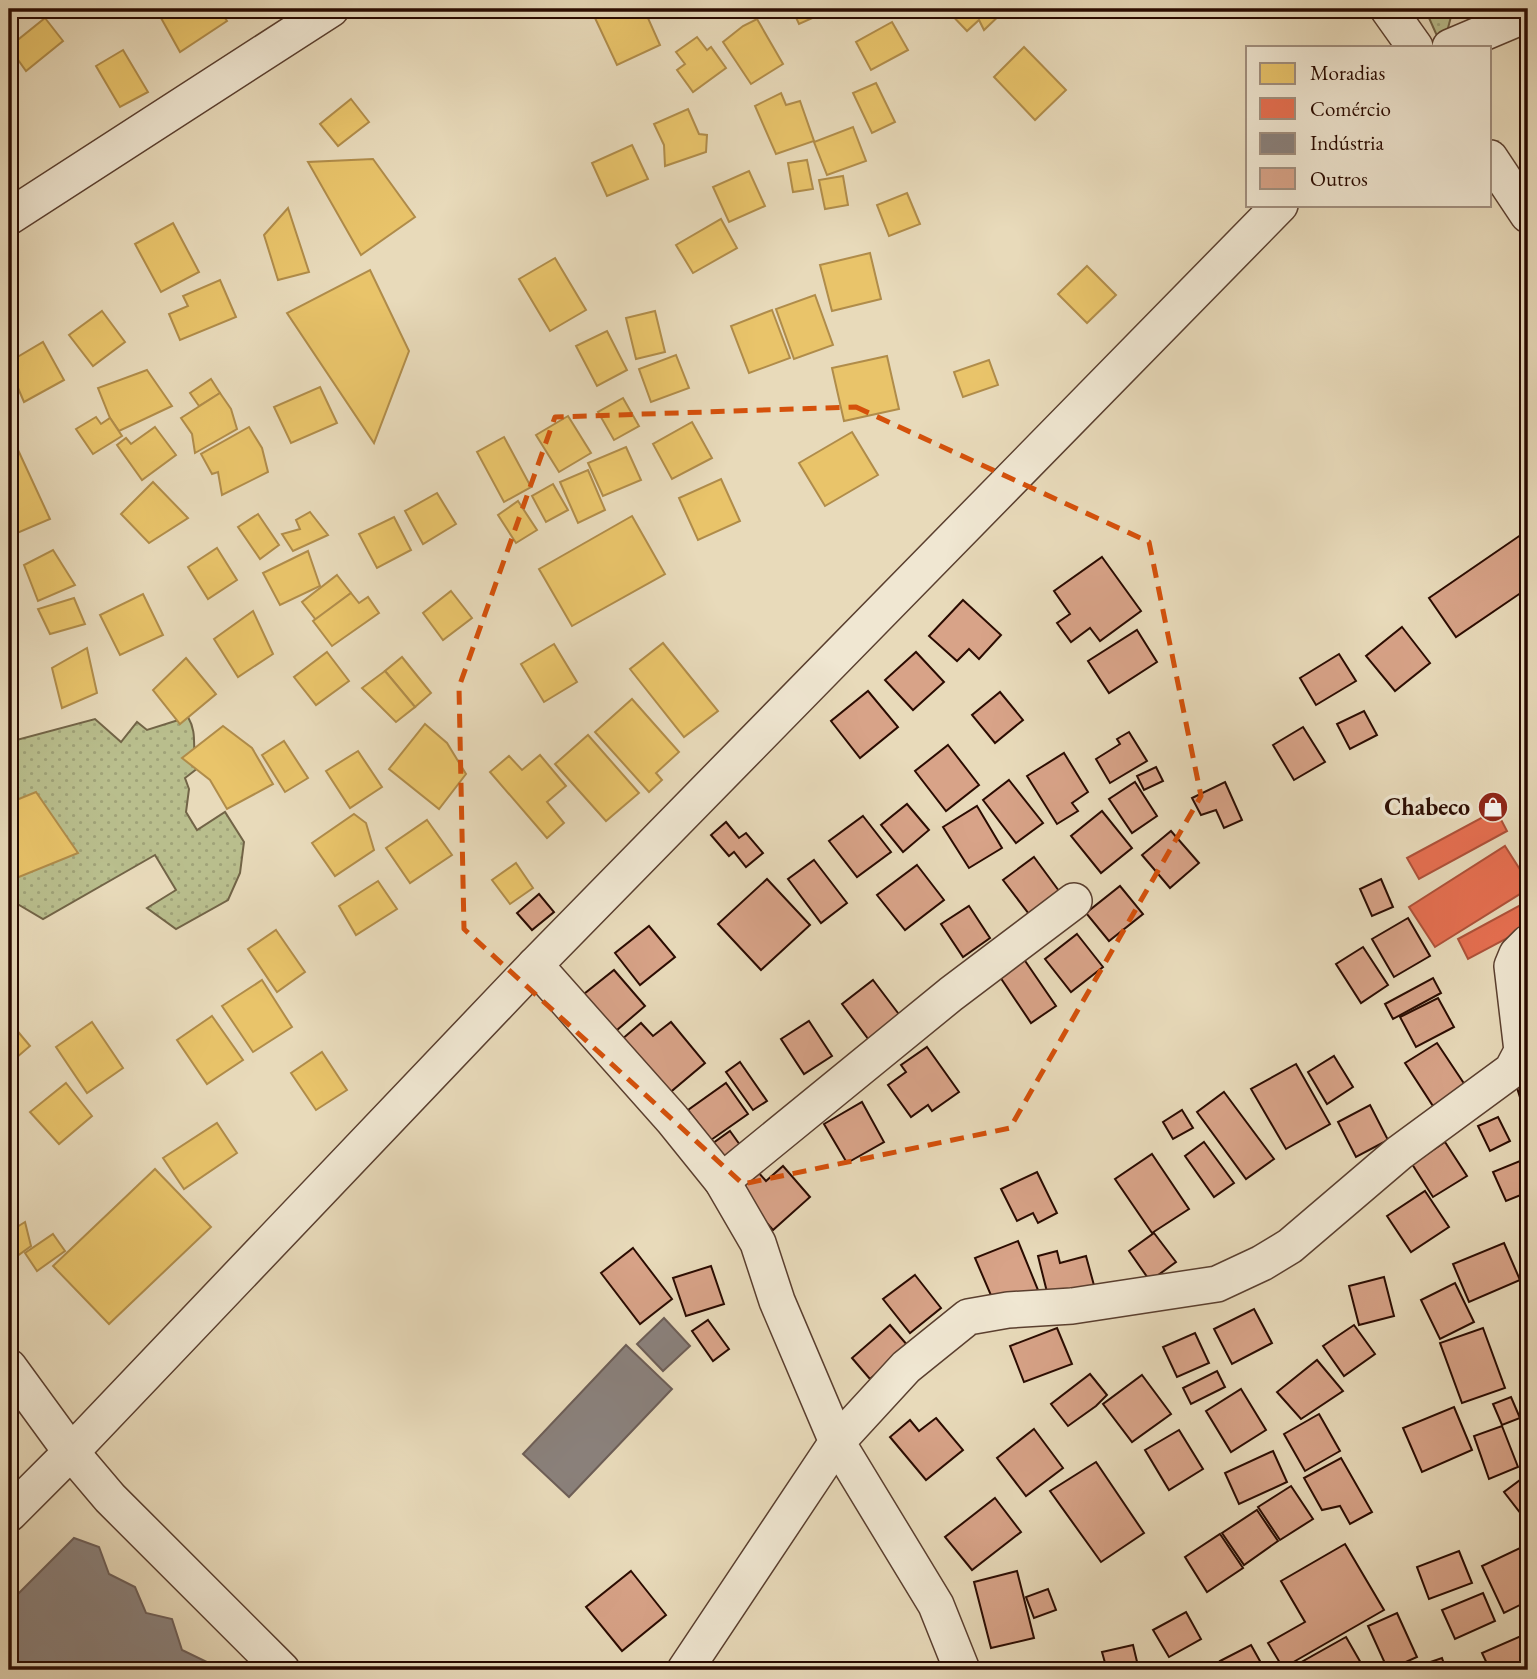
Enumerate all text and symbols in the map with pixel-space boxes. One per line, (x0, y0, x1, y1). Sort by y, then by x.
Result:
legend (1246, 46, 1492, 206)
text: Moradias (1310, 59, 1385, 86)
text: Comércio (1310, 95, 1391, 122)
text: Indústria (1310, 129, 1384, 156)
text: Outros (1310, 165, 1368, 192)
shop icon: Chabeco (1476, 790, 1510, 824)
place label: Chabeco (1384, 791, 1470, 822)

